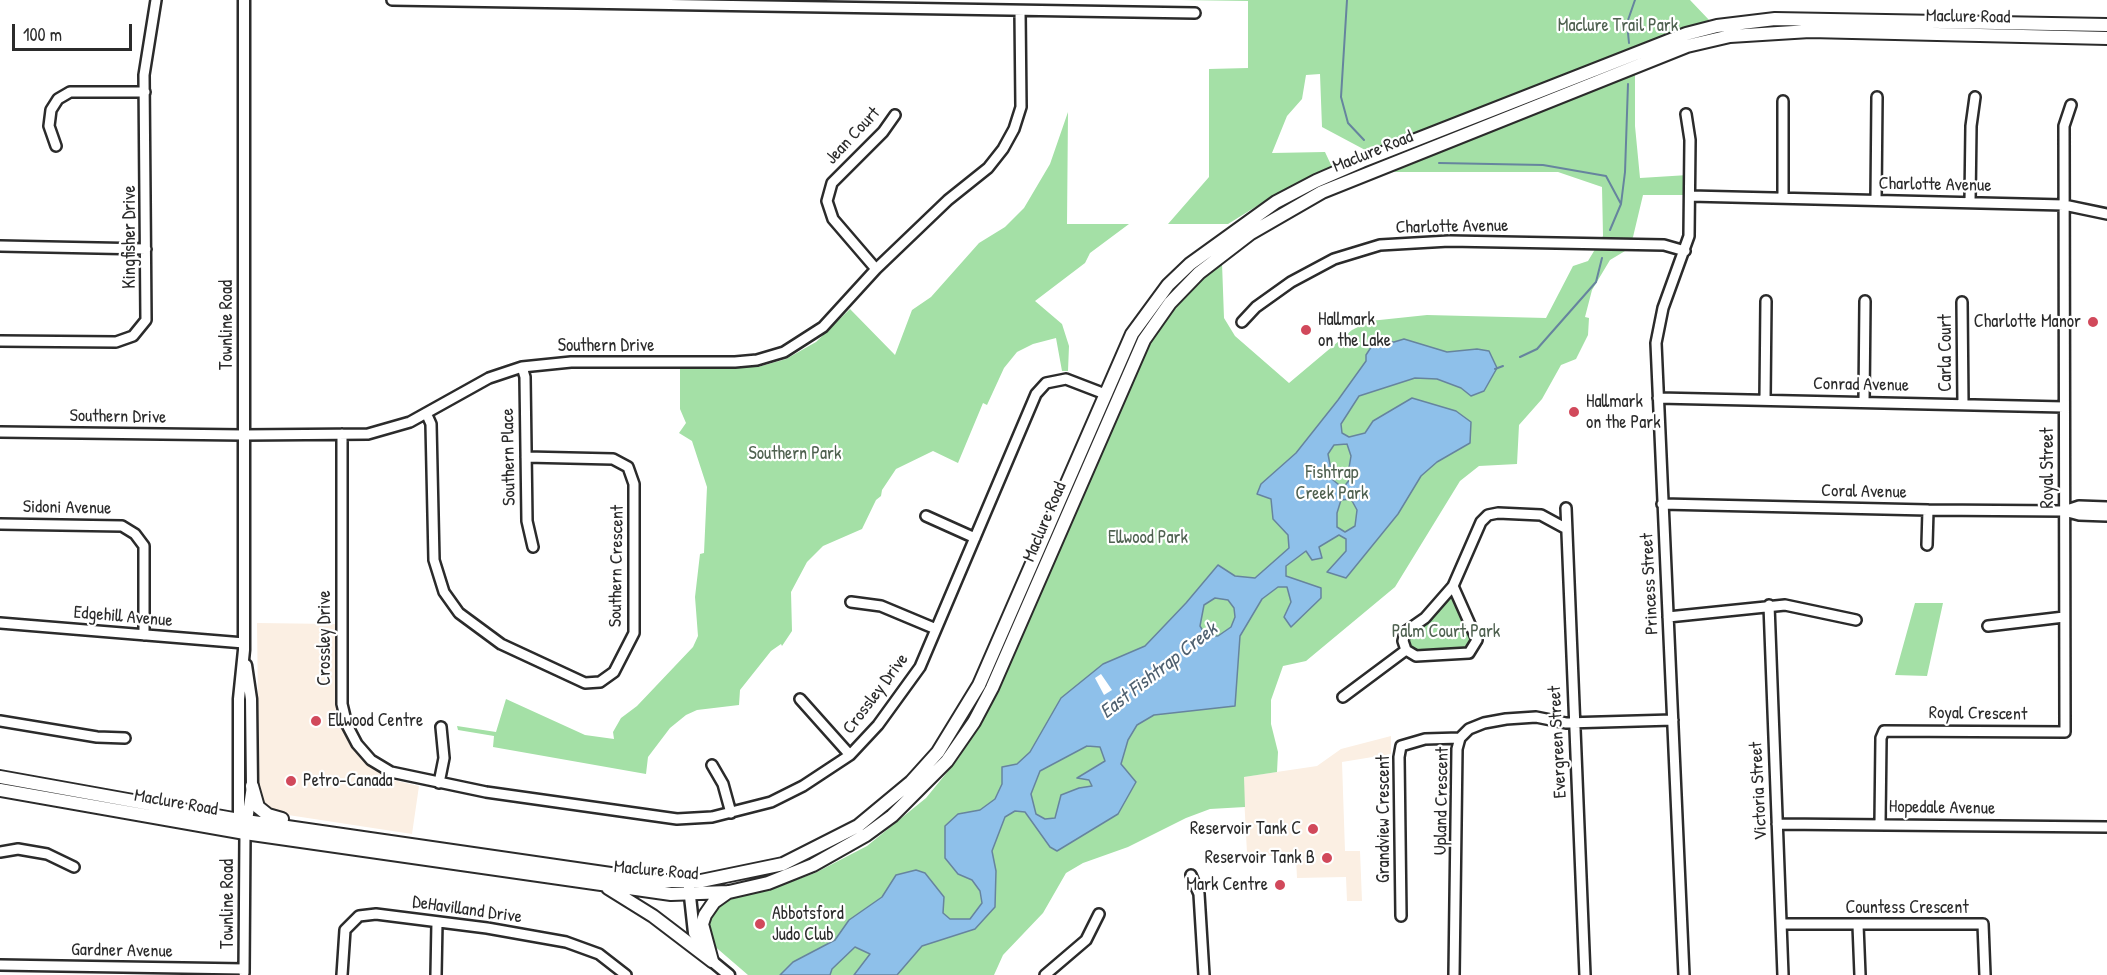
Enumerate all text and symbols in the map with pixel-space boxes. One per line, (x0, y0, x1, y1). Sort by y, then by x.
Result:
street label: Maclure Road (1926, 5, 2010, 29)
scale bar (15, 12, 135, 50)
park label: Maclure Trail Park (1558, 15, 1678, 37)
text: 100 m (23, 22, 62, 47)
street label: Jean Court (821, 103, 885, 169)
street label: Maclure Road (1330, 126, 1416, 178)
street label: Charlotte Avenue (1878, 173, 1992, 197)
street label: Kingfisher Drive (119, 185, 141, 289)
street label: Charlotte Avenue (1395, 215, 1509, 239)
street label: Townline Road (216, 280, 238, 370)
place label: Hallmark on the Lake (1318, 309, 1391, 352)
place label: Charlotte Manor (1974, 311, 2081, 333)
street label: Carla Court (1935, 314, 1957, 392)
marker: Charlotte Manor (2086, 315, 2100, 329)
marker: Hallmark on the Lake (1299, 323, 1313, 337)
street label: Southern Drive (558, 335, 654, 357)
street label: Conrad Avenue (1813, 373, 1909, 397)
place label: Hallmark on the Park (1586, 391, 1661, 434)
street label: Southern Drive (69, 405, 167, 429)
marker: Hallmark on the Park (1567, 405, 1581, 419)
street label: Southern Place (497, 408, 521, 506)
street label: Royal Street (2037, 428, 2059, 508)
park label: Southern Park (749, 443, 841, 465)
park label: Fishtrap Creek Park (1296, 462, 1368, 504)
street label: Maclure Road (1019, 479, 1071, 565)
street label: Coral Avenue (1821, 480, 1907, 504)
street label: Sidoni Avenue (23, 496, 111, 520)
street label: Southern Crescent (605, 505, 629, 627)
park label: Ellwood Park (1108, 527, 1188, 549)
street label: Princess Street (1637, 533, 1663, 635)
street label: Crossley Drive (314, 590, 336, 686)
street label: Edgehill Avenue (73, 602, 173, 632)
water label: East Fishtrap Creek (1096, 618, 1222, 724)
park label: Palm Court Park (1392, 621, 1500, 643)
street label: Crossley Drive (839, 649, 913, 739)
street label: Evergreen Street (1544, 685, 1572, 799)
street label: Royal Crescent (1929, 702, 2027, 726)
place label: Ellwood Centre (328, 710, 423, 732)
marker: Ellwood Centre (309, 714, 323, 728)
street label: Victoria Street (1746, 741, 1772, 841)
street label: Upland Crescent (1430, 747, 1454, 855)
street label: Grandview Crescent (1373, 755, 1395, 883)
place label: Petro-Canada (303, 770, 393, 792)
marker: Petro-Canada (284, 774, 298, 788)
street label: Maclure Road (133, 785, 219, 821)
street label: Hopedale Avenue (1889, 796, 1995, 820)
place label: Reservoir Tank C (1190, 818, 1301, 840)
marker: Reservoir Tank C (1306, 822, 1320, 836)
place label: Reservoir Tank B (1205, 847, 1315, 869)
marker: Reservoir Tank B (1320, 851, 1334, 865)
street label: Maclure Road (613, 857, 699, 885)
street label: Townline Road (217, 859, 239, 949)
place label: Mark Centre (1186, 874, 1268, 896)
marker: Mark Centre (1273, 878, 1287, 892)
street label: DeHavilland Drive (411, 892, 523, 928)
street label: Countess Crescent (1845, 897, 1969, 919)
place label: Abbotsford Judo Club (772, 903, 844, 946)
marker: Abbotsford Judo Club (753, 917, 767, 931)
street label: Gardner Avenue (71, 939, 173, 963)

